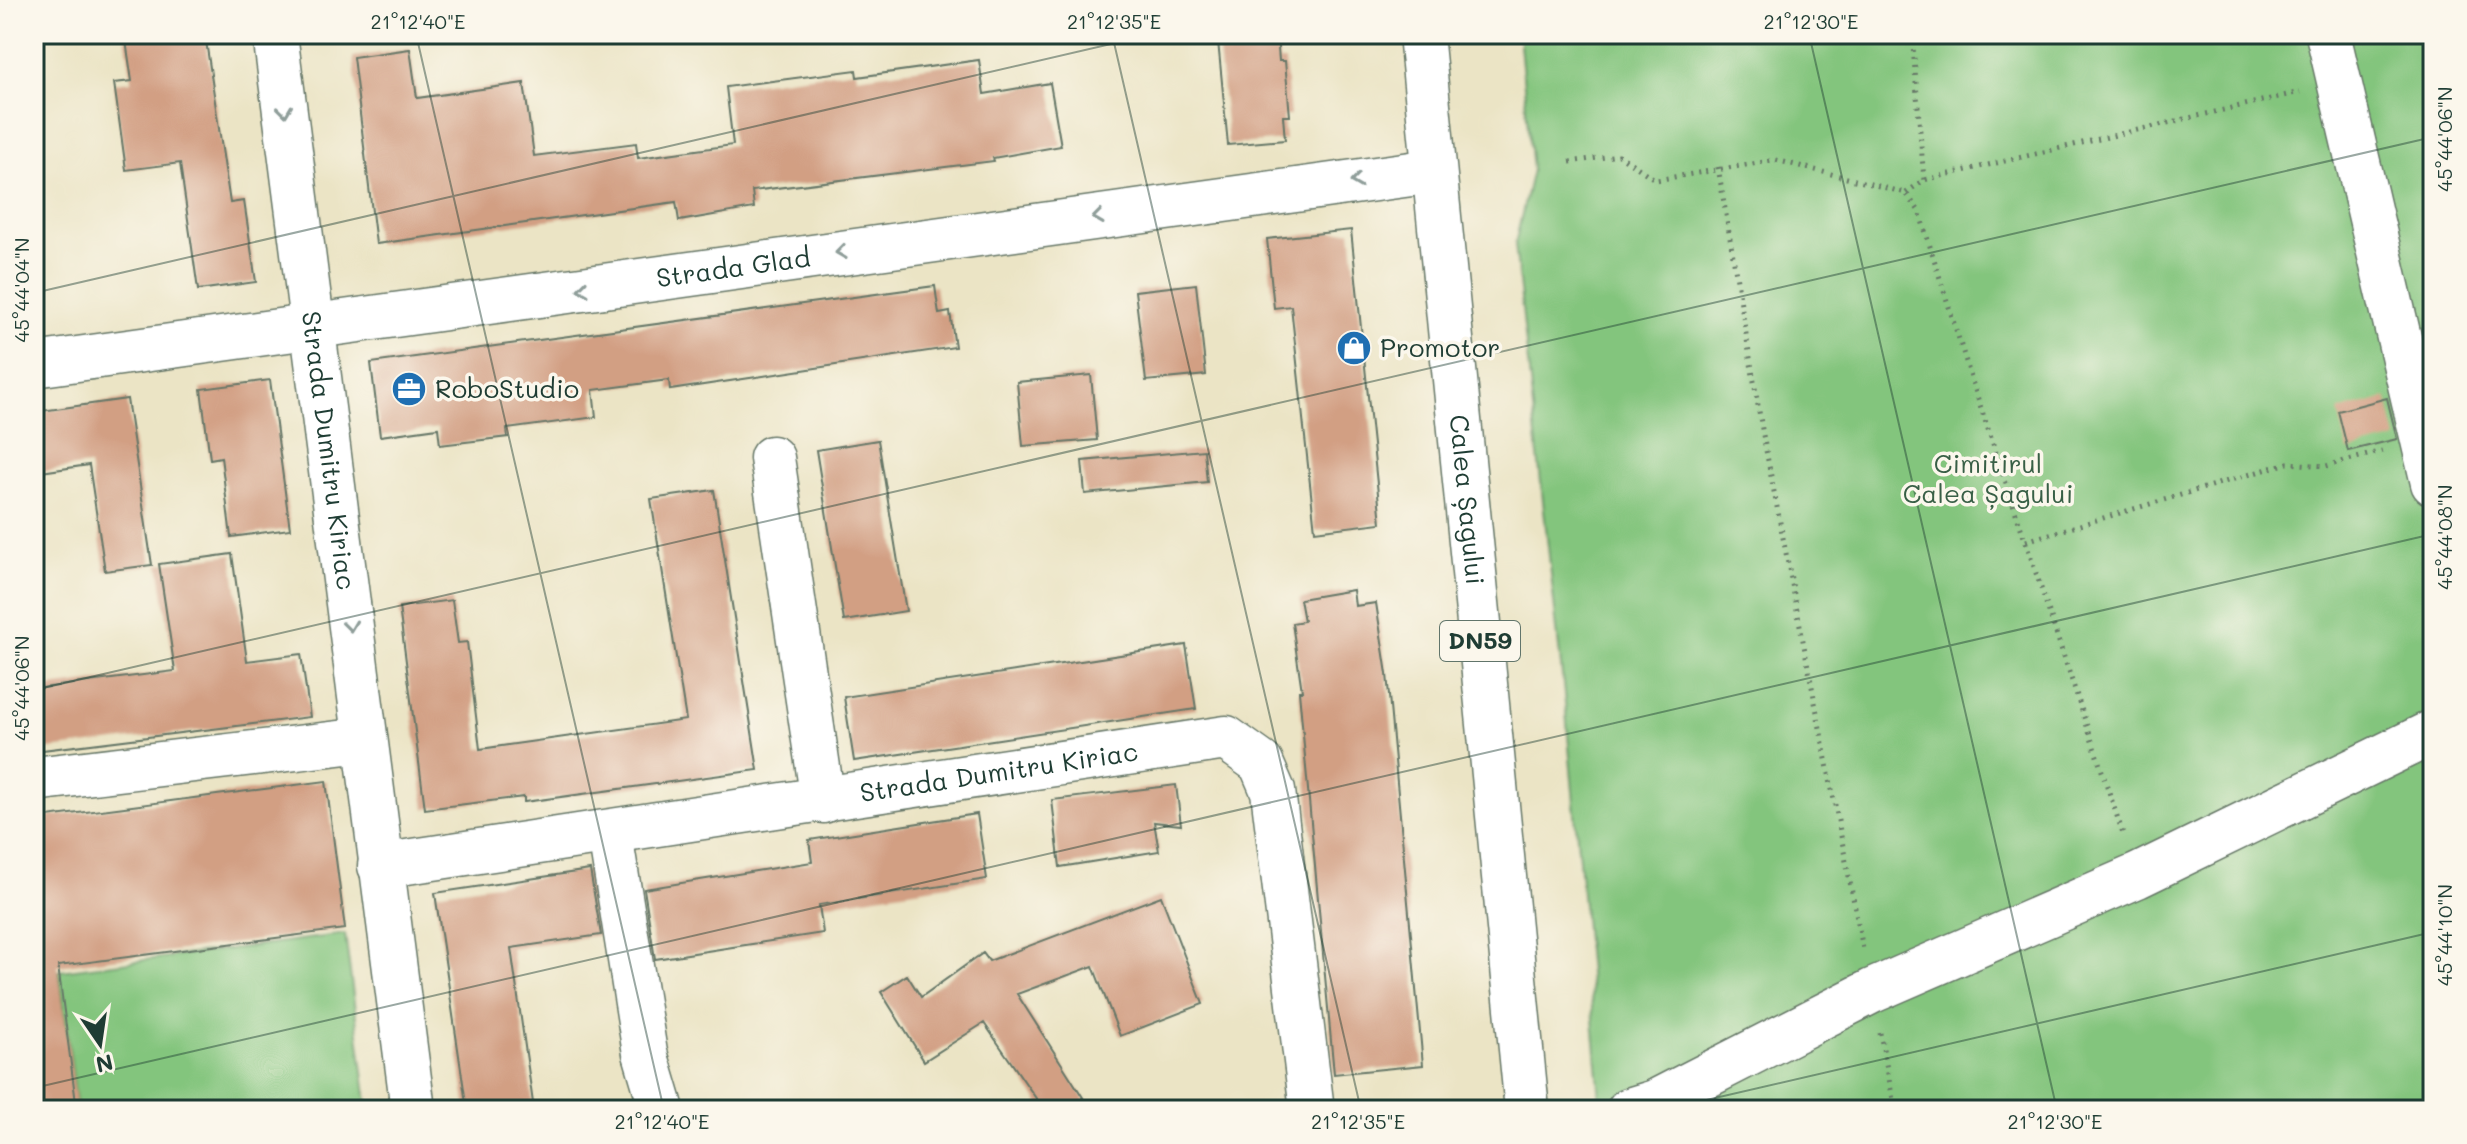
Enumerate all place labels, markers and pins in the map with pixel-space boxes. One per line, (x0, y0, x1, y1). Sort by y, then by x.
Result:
shop icon: Promotor (1335, 329, 1373, 367)
place label: Promotor (1380, 330, 1500, 364)
office icon: RoboStudio (390, 370, 428, 408)
place label: RoboStudio (435, 371, 579, 405)

